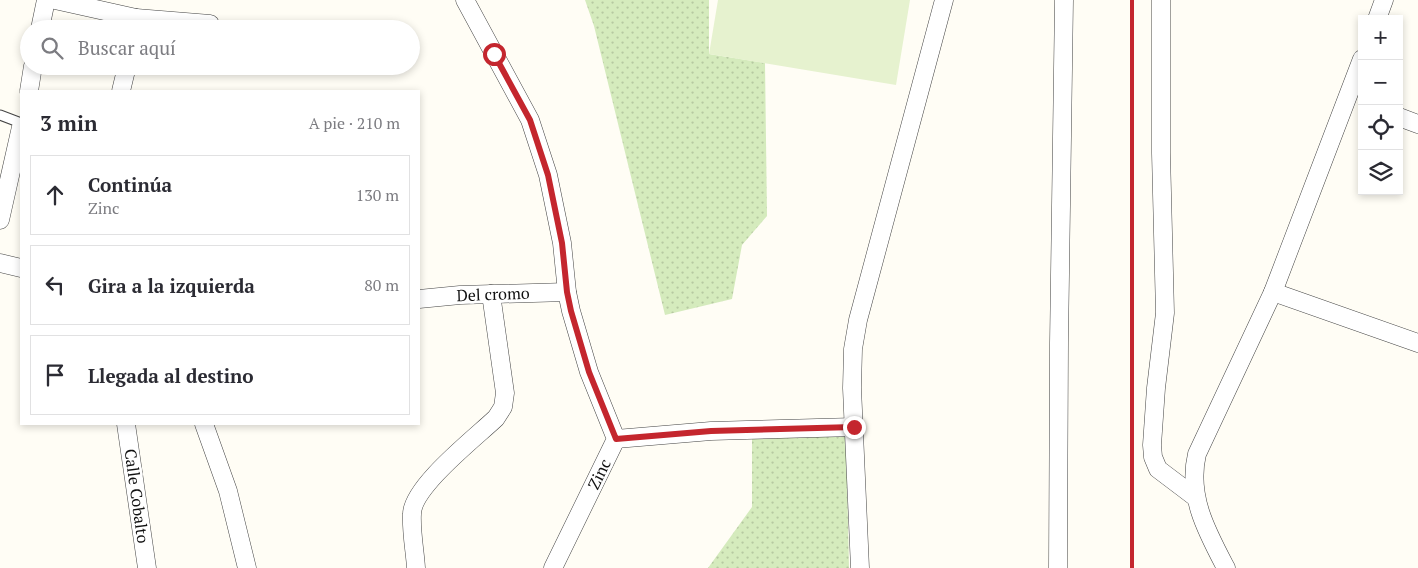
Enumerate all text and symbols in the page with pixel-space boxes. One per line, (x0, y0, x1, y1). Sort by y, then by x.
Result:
map controls (1358, 15, 1403, 195)
button: + (1358, 15, 1403, 60)
search box (20, 20, 420, 75)
icon: search (38, 34, 66, 62)
text: Buscar aquí (78, 35, 176, 60)
route start (483, 43, 506, 66)
button: − (1358, 60, 1403, 105)
button: locate (1358, 105, 1403, 150)
text: 3 min (40, 109, 97, 137)
text: A pie · 210 m (309, 112, 400, 134)
button: layers (1358, 150, 1403, 195)
text: Continúa (88, 172, 172, 197)
icon: ahead (41, 181, 69, 209)
text: 130 m (356, 184, 399, 206)
text: Zinc (88, 197, 120, 219)
icon: left (41, 271, 69, 299)
text: Gira a la izquierda (88, 273, 255, 298)
text: 80 m (364, 274, 399, 296)
street label: Del cromo (456, 282, 530, 306)
icon: arrive (41, 361, 69, 389)
text: Llegada al destino (88, 363, 254, 388)
route end (843, 416, 866, 439)
street label: Calle Cobalto (119, 447, 155, 545)
street label: Zinc (582, 455, 616, 493)

